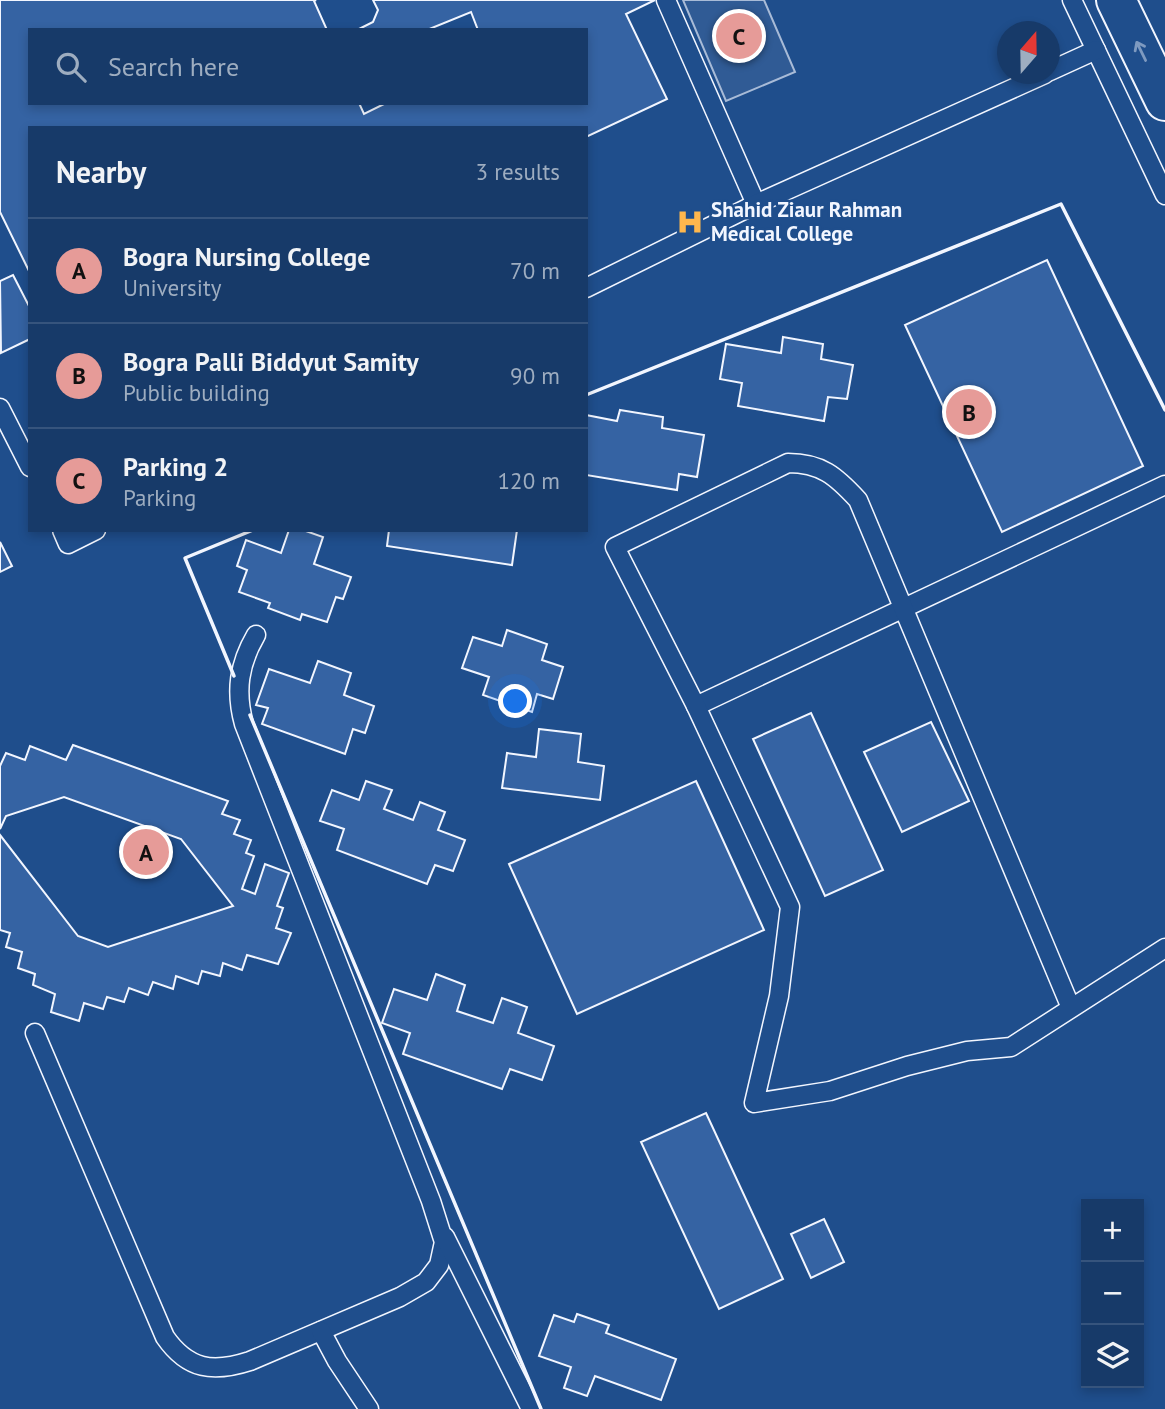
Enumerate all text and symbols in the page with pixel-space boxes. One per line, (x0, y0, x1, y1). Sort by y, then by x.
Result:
pin: C (716, 10, 762, 62)
north arrow (997, 21, 1060, 84)
search box (28, 28, 588, 105)
one-way arrow (1133, 41, 1147, 62)
icon: search (52, 48, 90, 86)
text: Search here (108, 50, 239, 83)
text: Nearby (56, 152, 146, 191)
text: 3 results (476, 157, 560, 186)
place label: Shahid Ziaur Rahman Medical College (711, 196, 902, 247)
hospital icon: Shahid Ziaur Rahman Medical College (675, 207, 705, 237)
text: Bogra Nursing College (123, 240, 370, 273)
text: A (72, 256, 86, 285)
text: 70 m (510, 256, 560, 285)
text: University (123, 273, 221, 302)
text: Bogra Palli Biddyut Samity (123, 345, 419, 378)
text: B (72, 361, 86, 390)
text: 90 m (510, 361, 560, 390)
text: Public building (123, 378, 270, 407)
pin: B (946, 386, 992, 438)
text: Parking 2 (123, 450, 228, 483)
text: C (73, 466, 85, 495)
text: 120 m (498, 466, 560, 495)
text: Parking (123, 483, 196, 512)
your location (498, 684, 532, 718)
pin: A (123, 826, 169, 878)
map controls (1081, 1199, 1144, 1388)
button: + (1081, 1199, 1144, 1262)
button: − (1081, 1262, 1144, 1325)
button: layers (1081, 1325, 1144, 1388)

